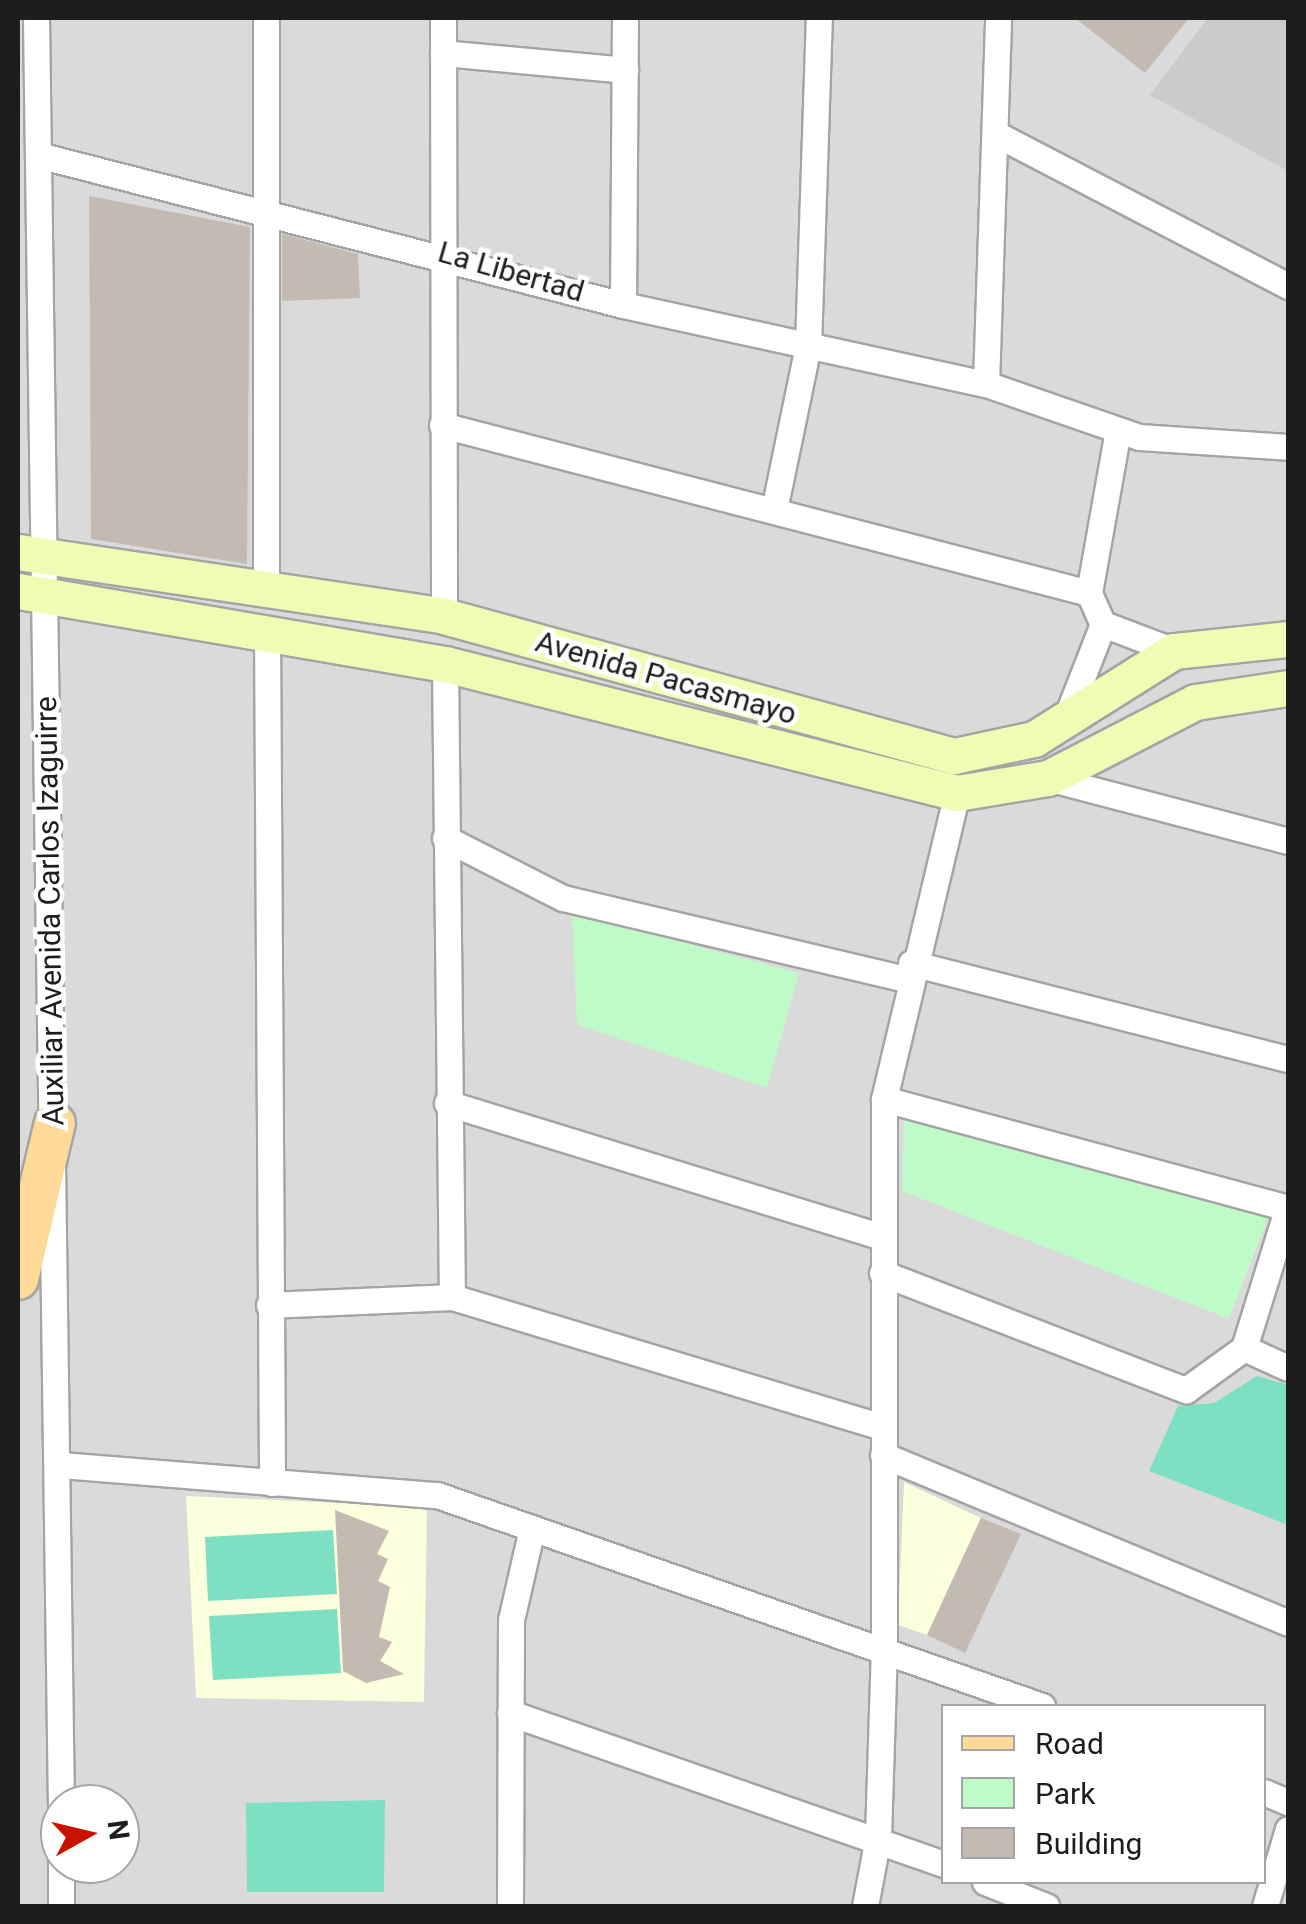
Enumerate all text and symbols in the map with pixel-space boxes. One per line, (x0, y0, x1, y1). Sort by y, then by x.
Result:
street label: La Libertad (434, 234, 588, 310)
street label: Avenida Pacasmayo (531, 624, 801, 732)
street label: Auxiliar Avenida Carlos Izaguirre (28, 696, 72, 1126)
legend (941, 1704, 1266, 1884)
text: Road (1035, 1726, 1104, 1761)
text: Park (1035, 1776, 1095, 1811)
north arrow (40, 1784, 140, 1884)
text: N (101, 1818, 136, 1842)
text: Building (1035, 1826, 1142, 1861)

